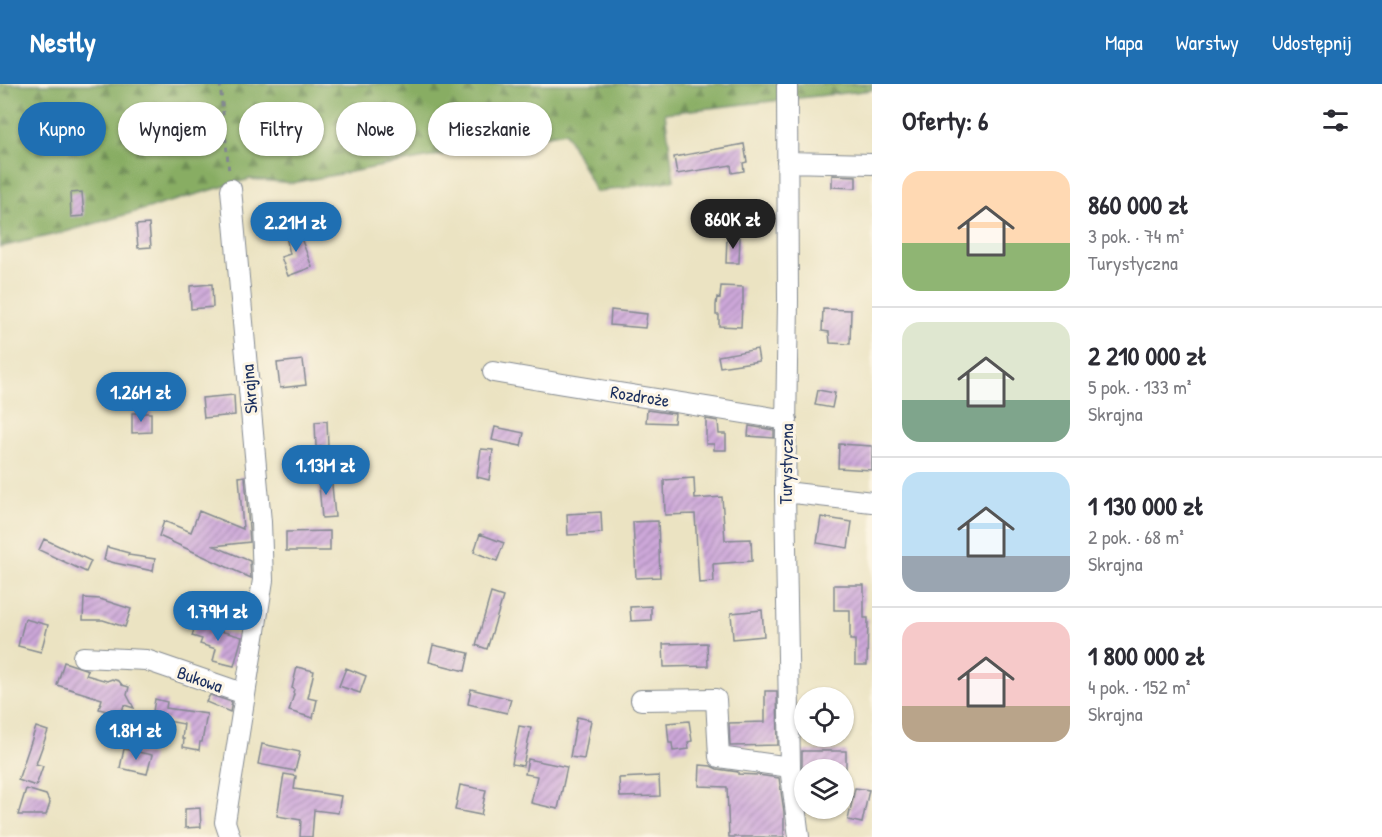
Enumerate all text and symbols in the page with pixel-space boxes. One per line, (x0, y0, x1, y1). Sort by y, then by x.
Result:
text: Nestly (30, 23, 96, 61)
text: Mapa (1105, 28, 1143, 57)
text: Warstwy (1176, 28, 1239, 57)
text: Udostępnij (1272, 28, 1352, 57)
chip: Kupno (18, 102, 106, 156)
chip: Wynajem (118, 102, 227, 156)
chip: Filtry (239, 102, 324, 156)
chip: Nowe (336, 102, 416, 156)
chip: Mieszkanie (428, 102, 552, 156)
text: Oferty: 6 (902, 103, 988, 138)
icon: filters (1319, 104, 1352, 137)
text: 860 000 zł (1088, 187, 1189, 222)
icon: home (950, 195, 1022, 267)
pin: 860K zł (678, 199, 788, 250)
pin: 2.21M zł (234, 202, 358, 253)
text: 860K zł (705, 205, 761, 232)
text: 2.21M zł (265, 208, 327, 235)
text: 3 pok. · 74 m² (1088, 222, 1184, 249)
text: Turystyczna (1088, 249, 1178, 276)
text: 2 210 000 zł (1088, 338, 1207, 373)
icon: home (950, 346, 1022, 418)
street label: Skrajna (234, 363, 264, 415)
pin: 1.26M zł (79, 372, 203, 423)
text: 5 pok. · 133 m² (1088, 373, 1191, 400)
text: 1.26M zł (110, 378, 172, 405)
street label: Rozdroże (609, 379, 671, 413)
text: Skrajna (1088, 400, 1143, 427)
street label: Turystyczna (773, 423, 799, 505)
pin: 1.13M zł (264, 445, 388, 496)
text: 1.13M zł (296, 451, 356, 478)
text: 1 130 000 zł (1088, 488, 1204, 523)
icon: home (950, 496, 1022, 568)
text: 2 pok. · 68 m² (1088, 523, 1184, 550)
text: Skrajna (1088, 550, 1143, 577)
pin: 1.79M zł (156, 591, 280, 642)
text: 1.79M zł (187, 597, 249, 624)
text: 1 800 000 zł (1088, 638, 1206, 673)
icon: home (950, 646, 1022, 718)
street label: Bukowa (174, 660, 226, 698)
text: 4 pok. · 152 m² (1088, 673, 1190, 700)
map controls (794, 687, 854, 819)
button: locate (794, 687, 854, 747)
text: Skrajna (1088, 700, 1143, 727)
pin: 1.8M zł (81, 710, 191, 761)
text: 1.8M zł (110, 716, 162, 743)
button: layers (794, 759, 854, 819)

